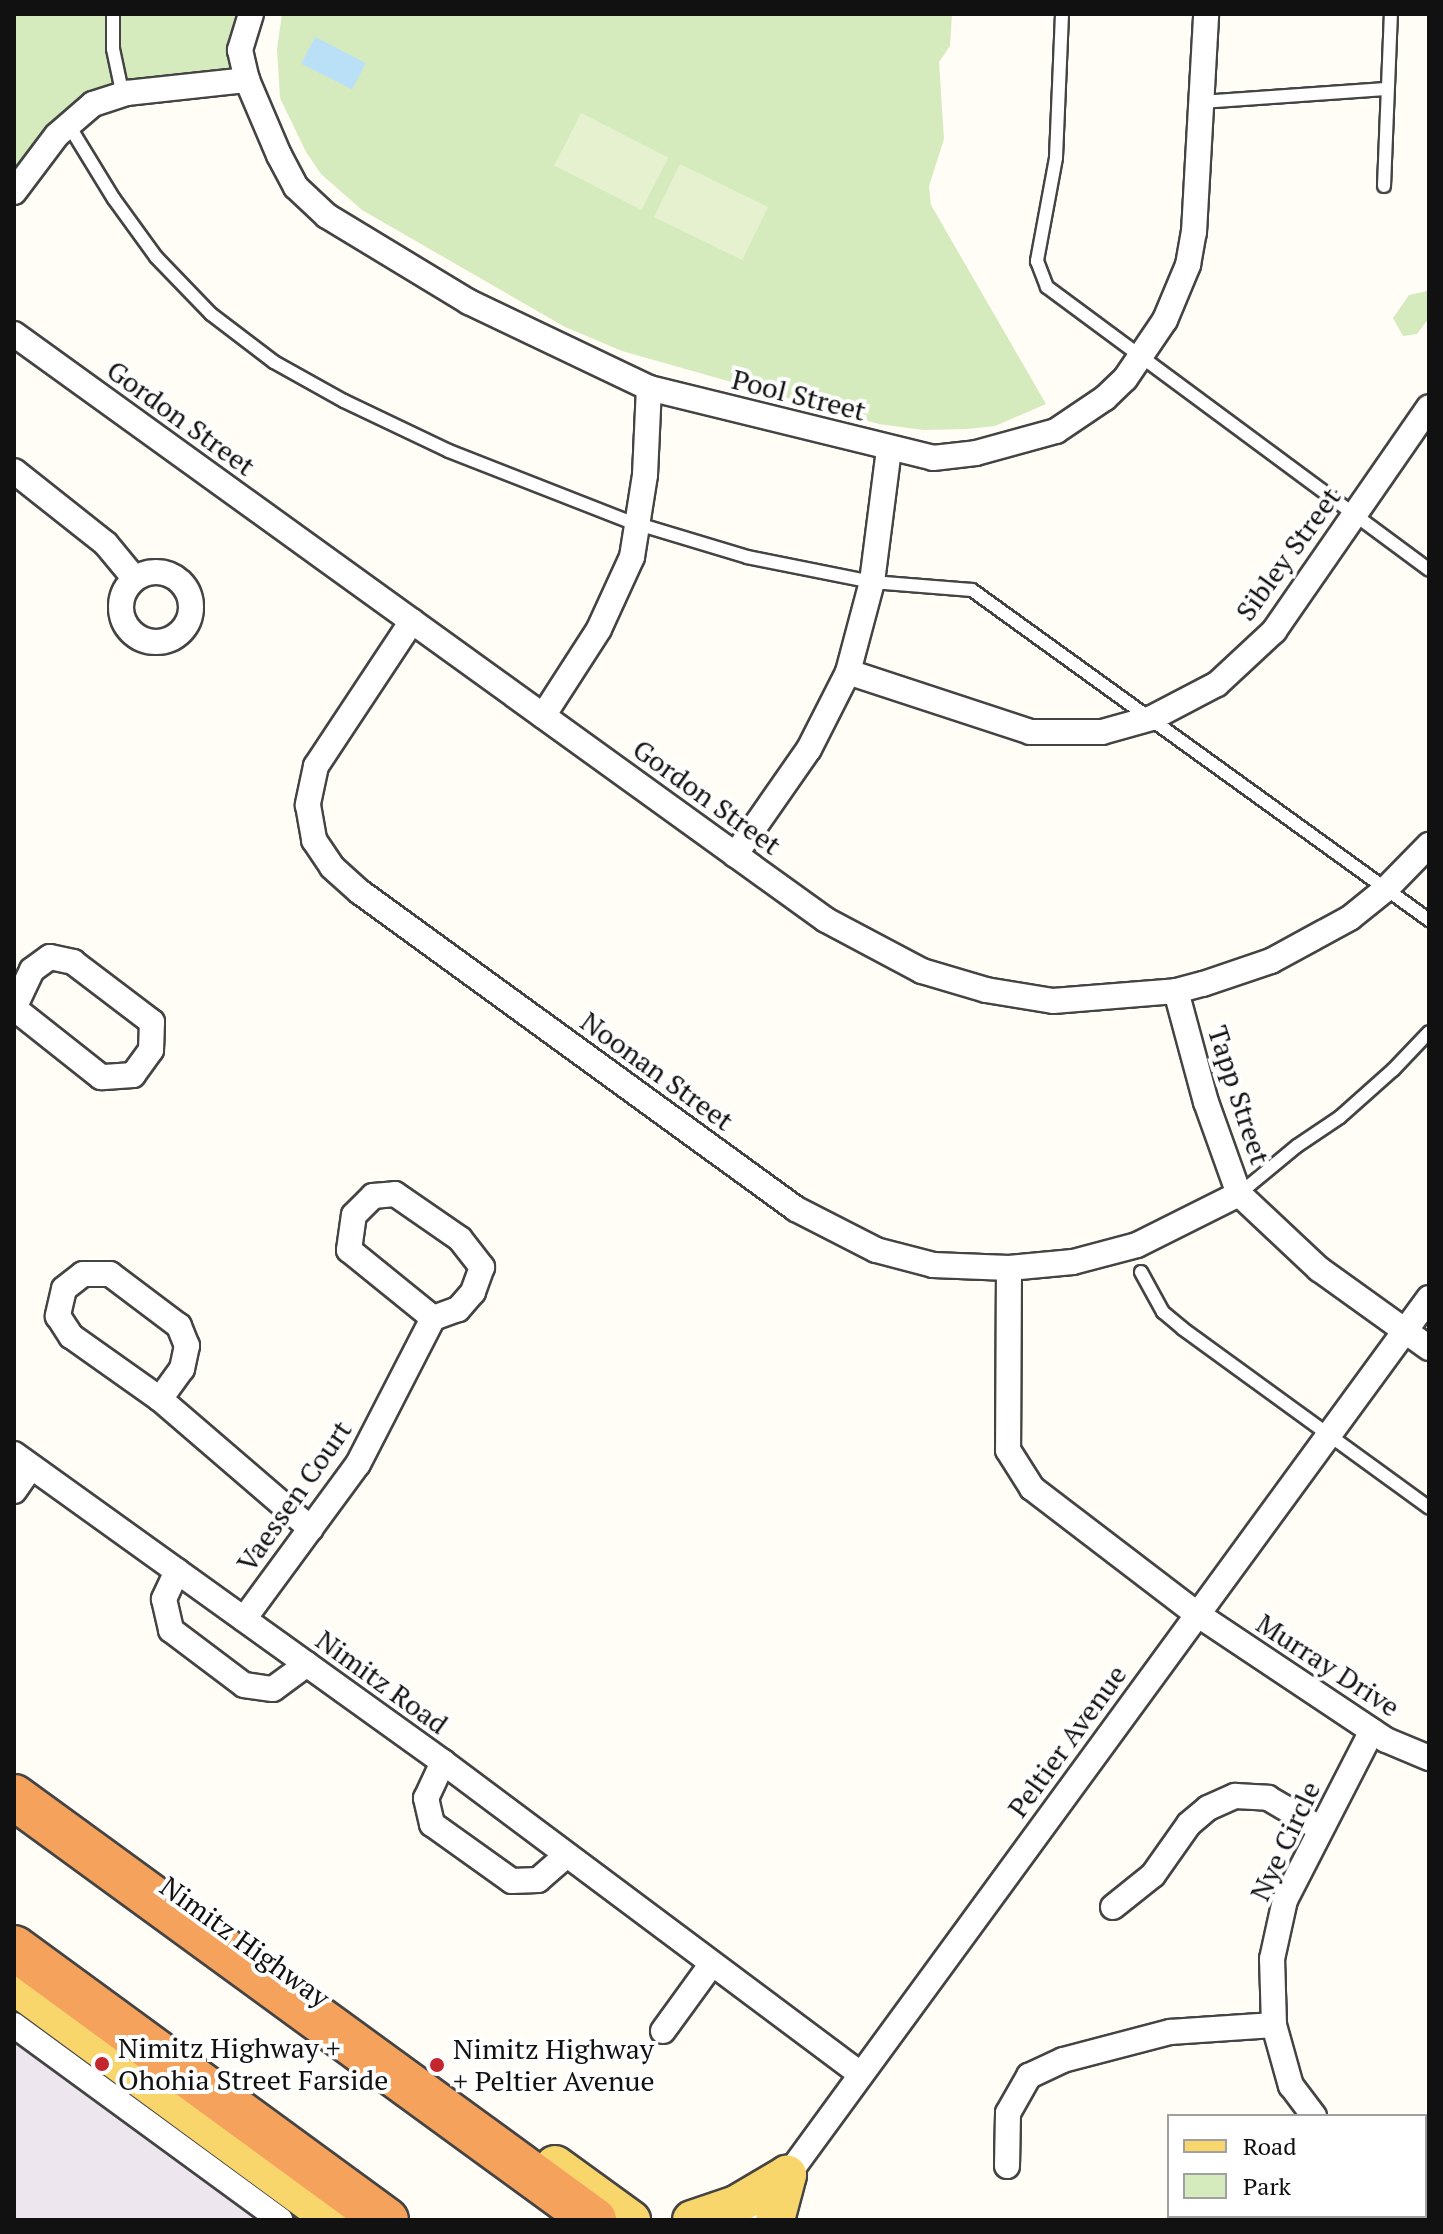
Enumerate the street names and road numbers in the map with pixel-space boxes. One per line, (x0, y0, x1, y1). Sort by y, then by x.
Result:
street label: Gordon Street (100, 353, 262, 483)
street label: Pool Street (729, 362, 869, 428)
street label: Sibley Street (1228, 481, 1348, 627)
street label: Gordon Street (626, 732, 788, 862)
street label: Noonan Street (574, 1004, 740, 1138)
street label: Tapp Street (1201, 1021, 1277, 1169)
street label: Vaessen Court (229, 1414, 359, 1578)
street label: Murray Drive (1250, 1606, 1406, 1724)
street label: Nimitz Road (310, 1623, 454, 1741)
street label: Peltier Avenue (1000, 1658, 1134, 1824)
street label: Nye Circle (1243, 1776, 1327, 1906)
street label: Nimitz Highway (154, 1869, 336, 2015)

